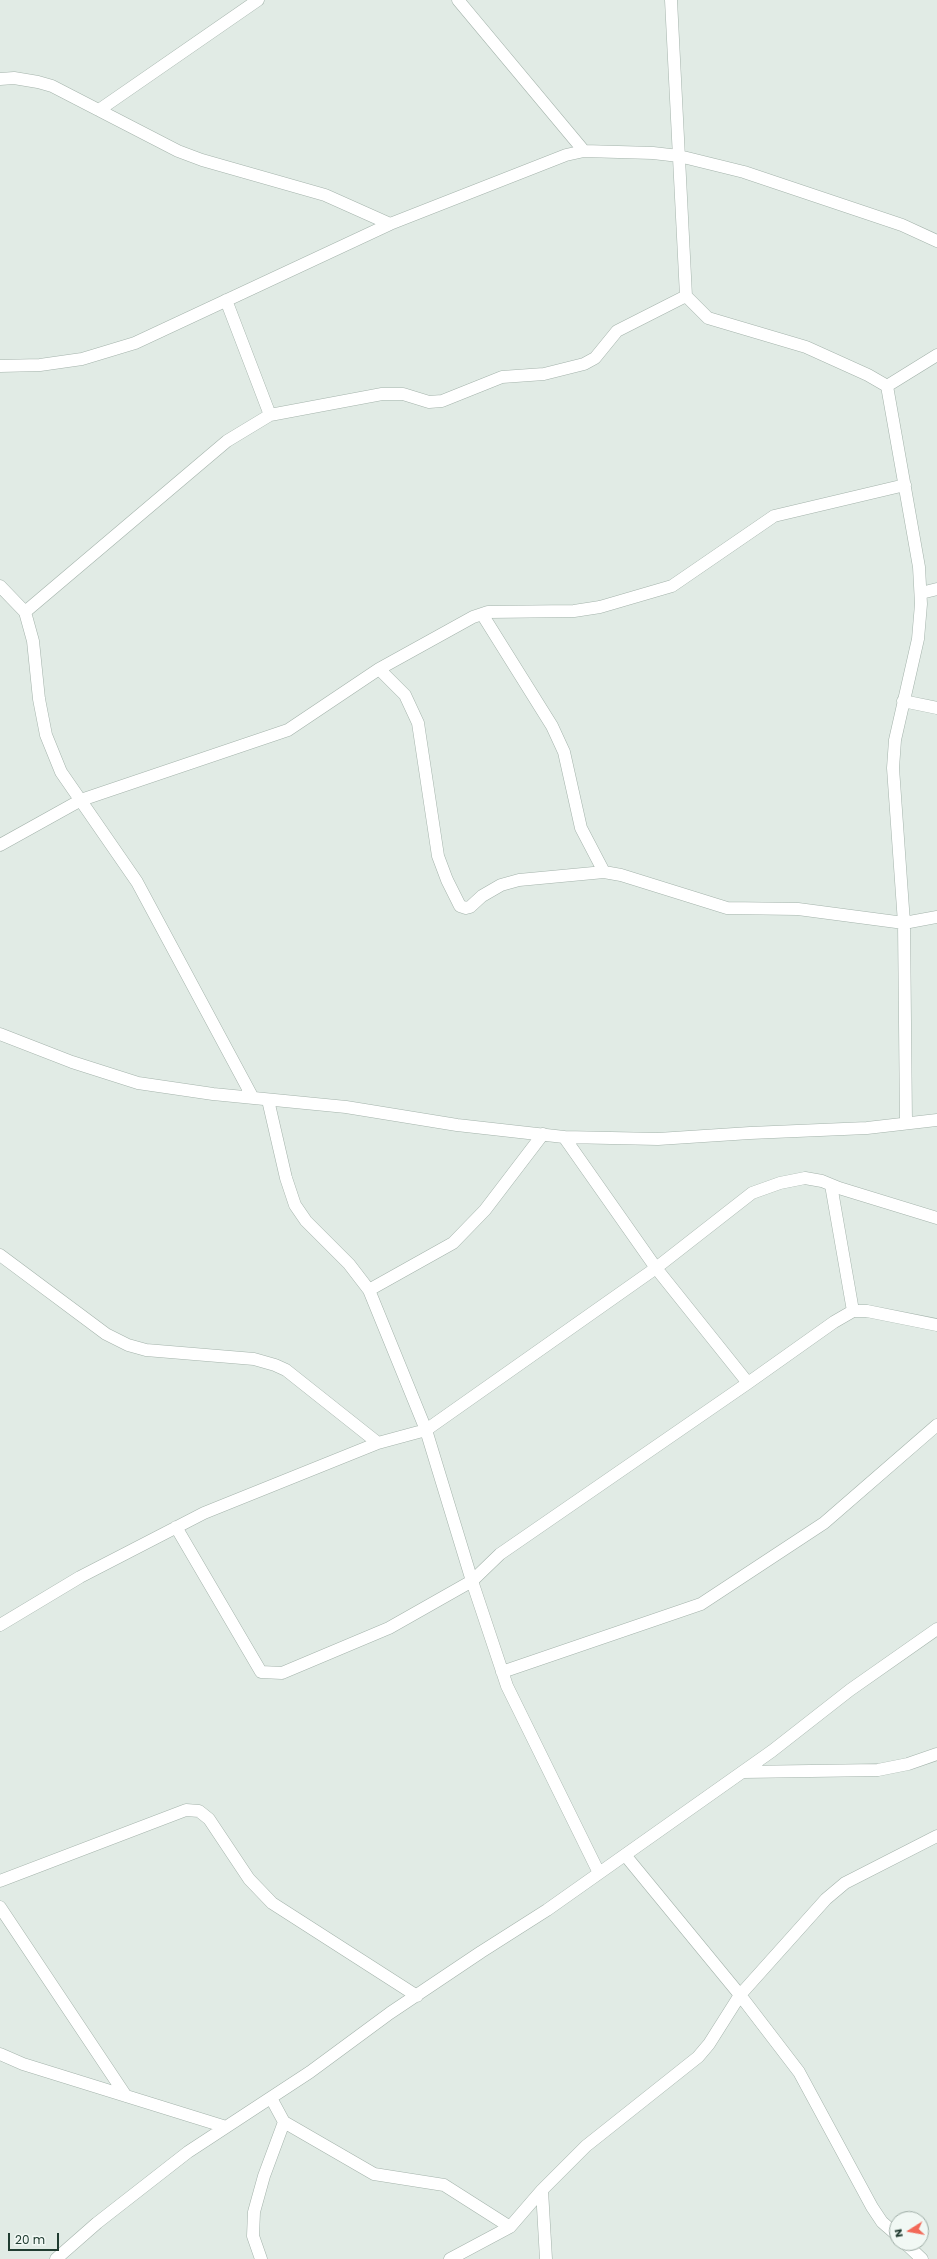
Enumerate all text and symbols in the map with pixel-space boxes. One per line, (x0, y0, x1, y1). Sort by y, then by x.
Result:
north arrow (889, 2211, 929, 2251)
scale bar (10, 2225, 61, 2251)
text: N (890, 2228, 907, 2239)
text: 20 m (15, 2231, 45, 2248)

